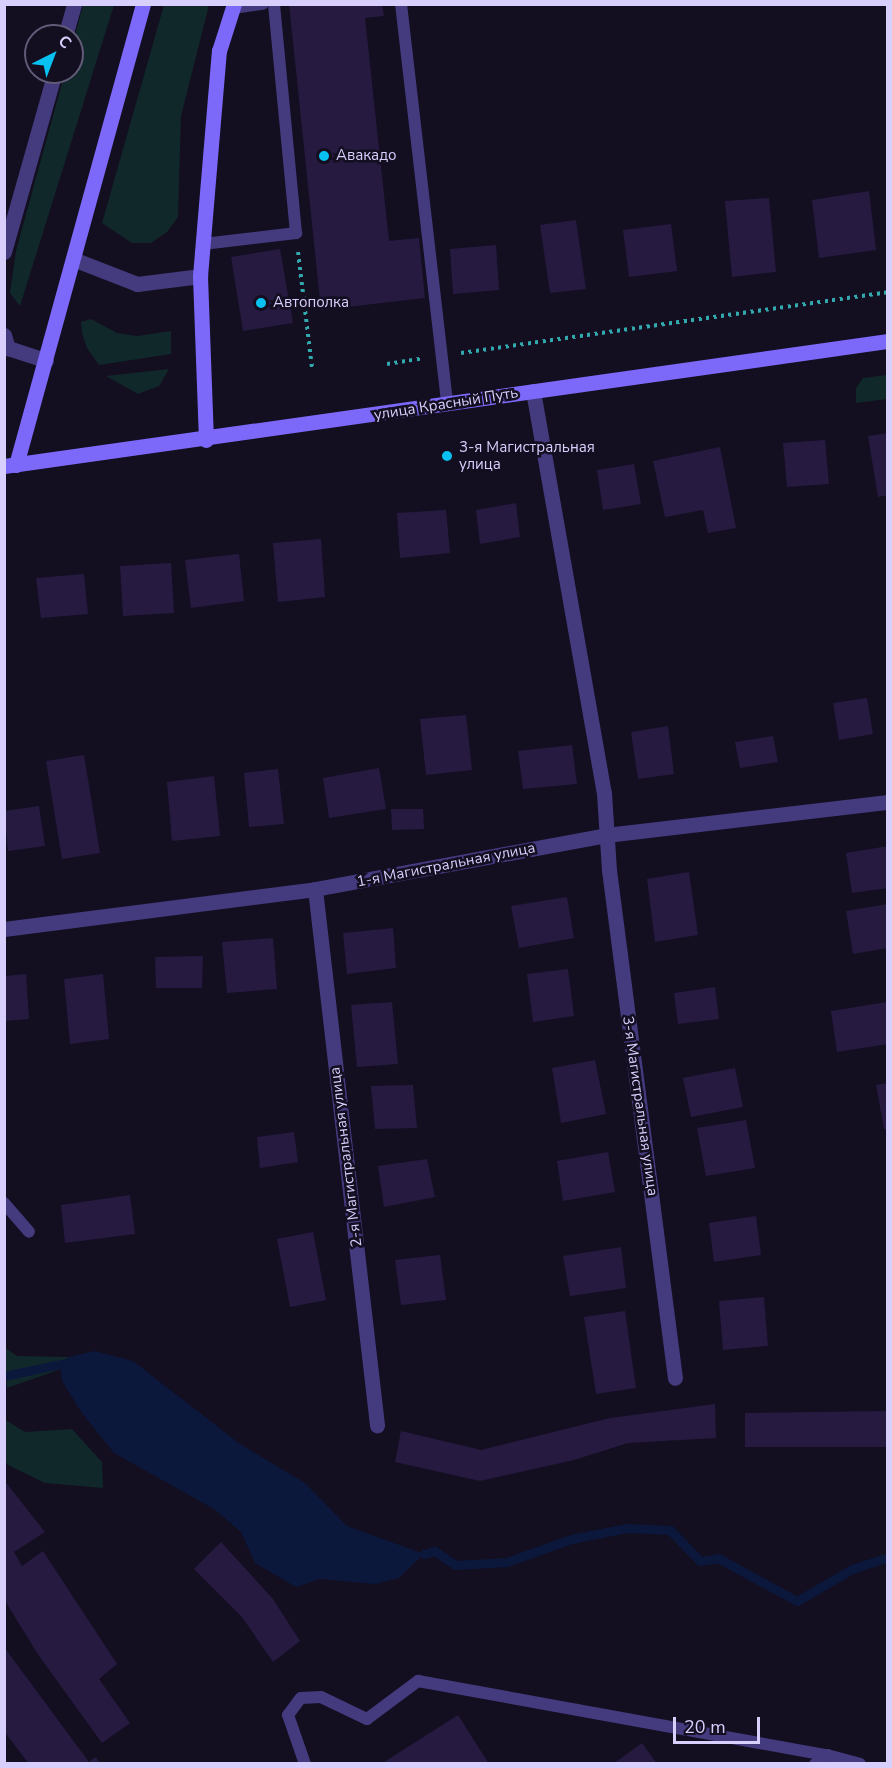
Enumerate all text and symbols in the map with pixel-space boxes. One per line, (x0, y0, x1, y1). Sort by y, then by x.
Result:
north arrow (24, 24, 84, 84)
text: С (53, 30, 76, 54)
place label: Авакадо (336, 147, 397, 165)
marker: Авакадо (317, 149, 331, 163)
place label: Автополка (273, 294, 349, 312)
marker: Автополка (254, 296, 268, 310)
street label: улица Красный Путь (373, 384, 519, 424)
place label: 3-я Магистральная улица (459, 438, 595, 473)
marker: 3-я Магистральная улица (440, 449, 454, 463)
street label: 1-я Магистральная улица (355, 839, 537, 891)
street label: 3-я Магистральная улица (618, 1015, 662, 1197)
street label: 2-я Магистральная улица (326, 1066, 366, 1248)
scale bar (676, 1705, 763, 1743)
text: 20 m (684, 1715, 726, 1739)

